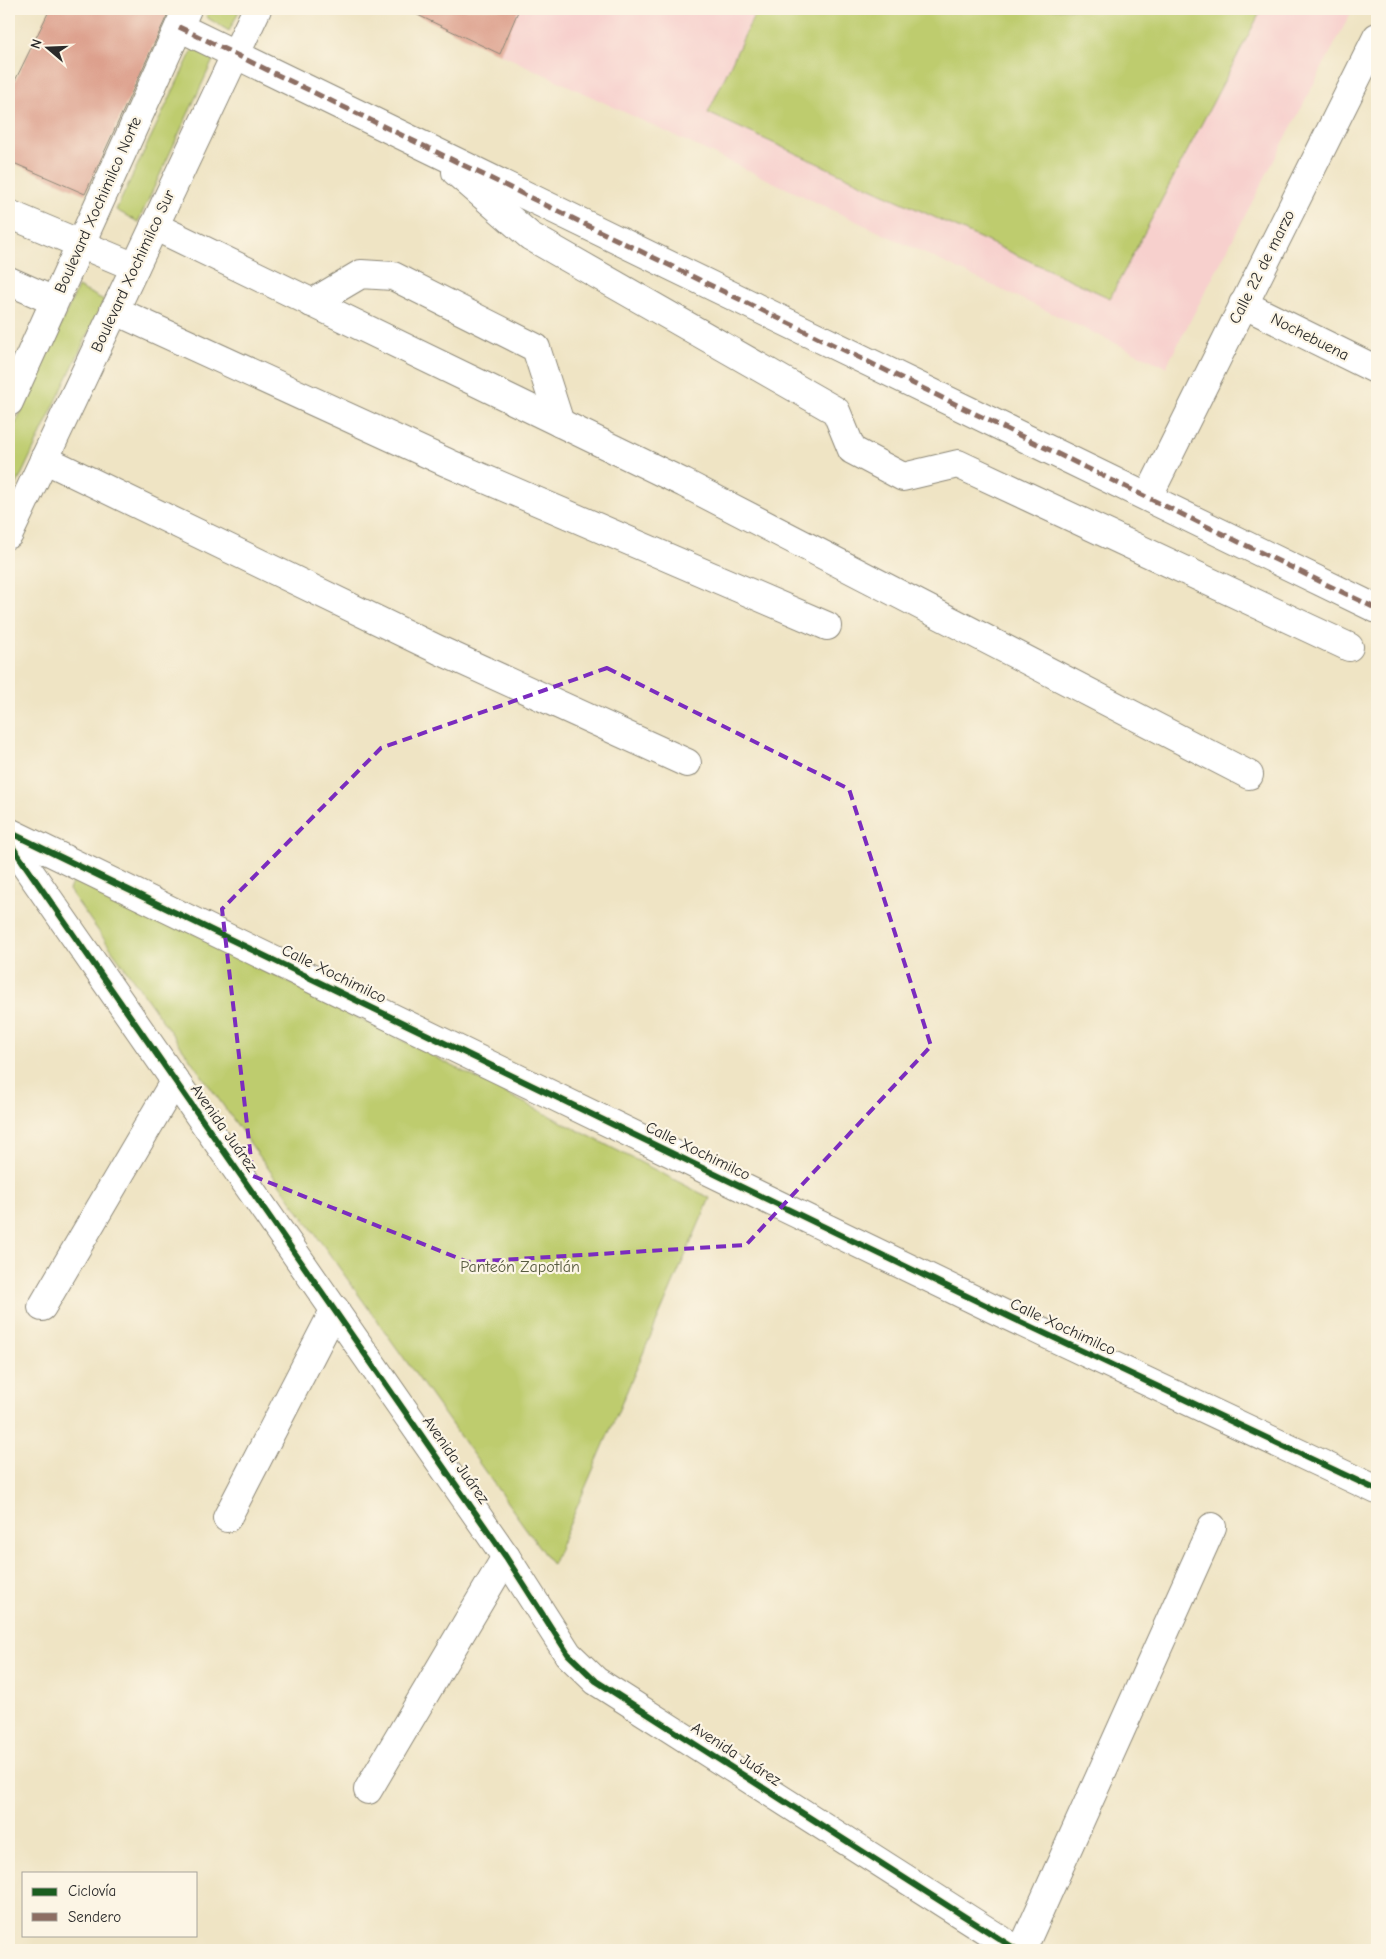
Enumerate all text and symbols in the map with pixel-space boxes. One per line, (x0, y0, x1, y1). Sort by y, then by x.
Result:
north arrow (22, 22, 72, 72)
text: N (27, 37, 46, 51)
street label: Boulevard Xochimilco Norte (51, 114, 145, 296)
street label: Boulevard Xochimilco Sur (87, 186, 179, 355)
street label: Calle 22 de marzo (1226, 207, 1298, 327)
street label: Nochebuena (1268, 310, 1352, 364)
street label: Calle Xochimilco (279, 941, 389, 1007)
street label: Avenida Juárez (187, 1081, 261, 1175)
street label: Calle Xochimilco (643, 1118, 753, 1184)
park label: Panteón Zapotlán (460, 1258, 580, 1276)
street label: Calle Xochimilco (1007, 1295, 1119, 1359)
street label: Avenida Juárez (419, 1413, 493, 1507)
street label: Avenida Juárez (688, 1718, 784, 1790)
legend (22, 1872, 198, 1936)
text: Ciclovía (68, 1882, 116, 1900)
text: Sendero (68, 1908, 121, 1926)

